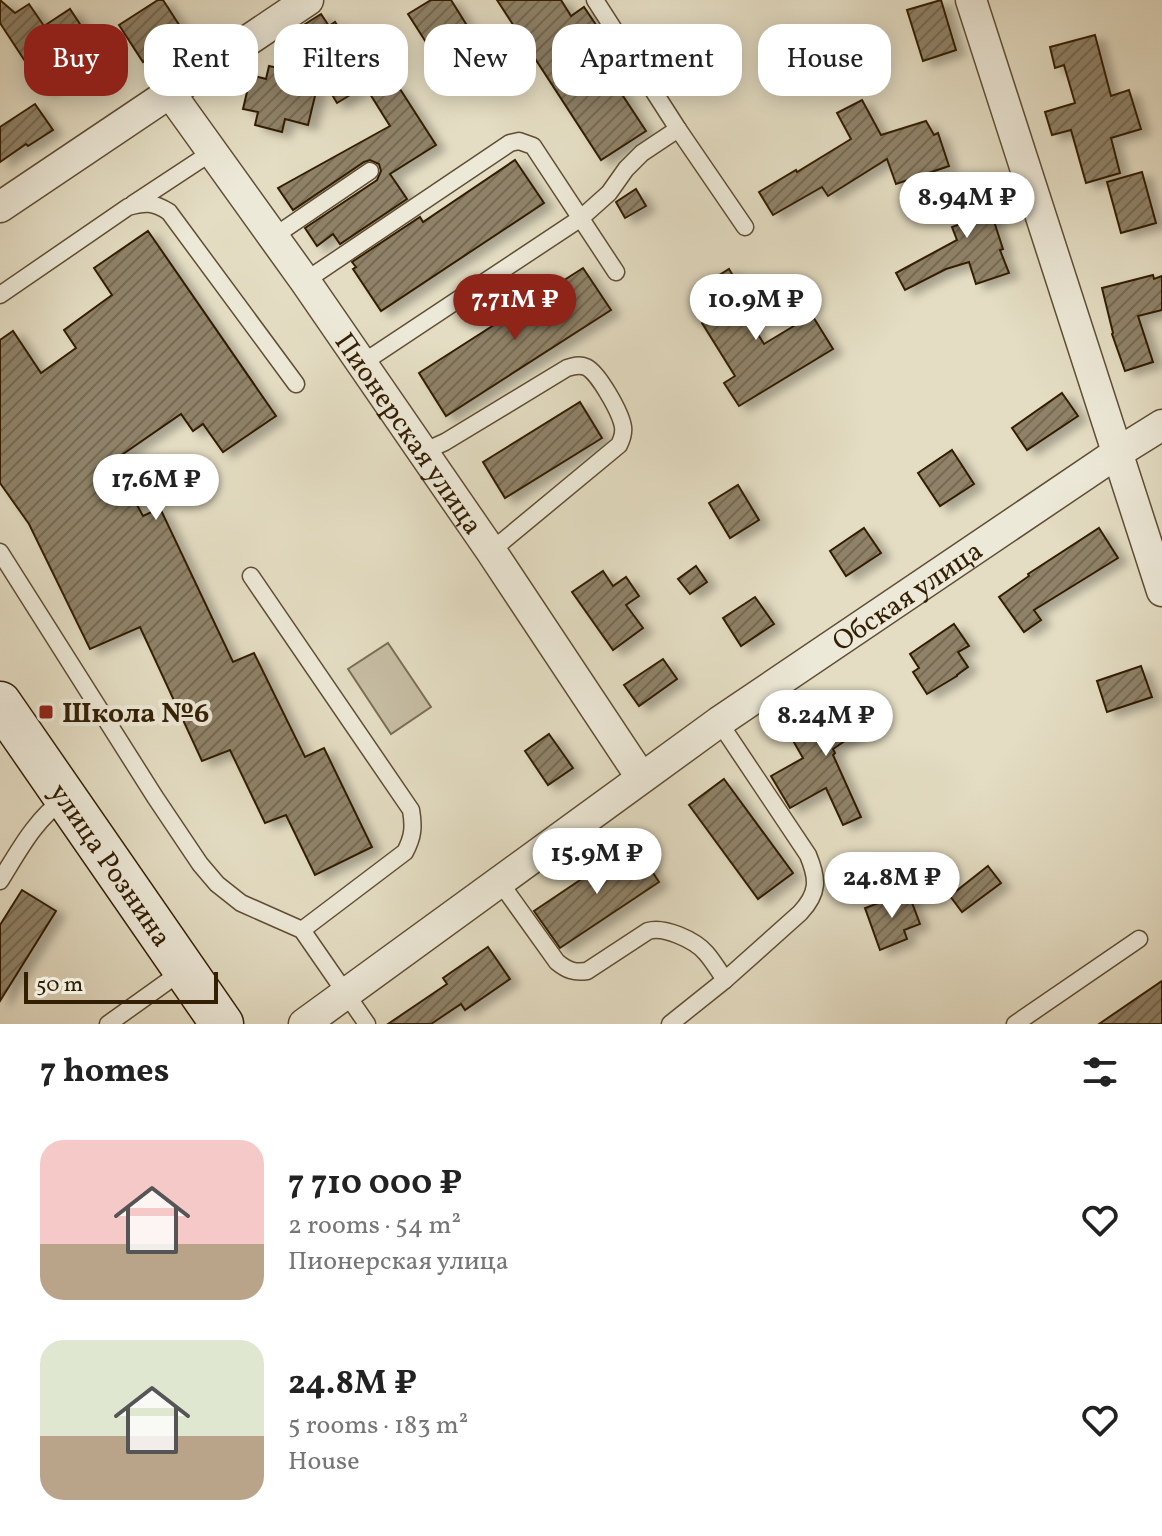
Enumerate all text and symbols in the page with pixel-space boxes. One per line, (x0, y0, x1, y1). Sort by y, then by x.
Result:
chip: Buy (24, 24, 128, 96)
chip: Rent (144, 24, 258, 96)
chip: Filters (274, 24, 408, 96)
chip: New (424, 24, 536, 96)
chip: Apartment (552, 24, 742, 96)
chip: House (758, 24, 891, 96)
pin: 8.94M ₽ (893, 172, 1041, 240)
text: 8.94M ₽ (918, 180, 1016, 216)
pin: 7.71M ₽ (441, 274, 589, 342)
pin: 10.9M ₽ (682, 274, 830, 342)
text: 7.71M ₽ (471, 282, 559, 318)
text: 10.9M ₽ (708, 282, 804, 318)
street label: Пионерская улица (324, 325, 491, 543)
pin: 17.6M ₽ (82, 454, 230, 522)
text: 17.6M ₽ (111, 462, 201, 498)
street label: Обская улица (825, 532, 991, 662)
pin: 8.24M ₽ (752, 690, 900, 758)
place label: Школа №6 (62, 695, 209, 734)
text: 8.24M ₽ (777, 698, 875, 734)
marker: Школа №6 (37, 703, 55, 721)
street label: улица Рознина (39, 776, 180, 955)
pin: 15.9M ₽ (523, 828, 671, 896)
text: 15.9M ₽ (551, 836, 643, 872)
pin: 24.8M ₽ (818, 852, 966, 920)
text: 24.8M ₽ (843, 860, 941, 896)
scale bar (24, 968, 218, 1004)
text: 50 m (36, 970, 83, 1001)
text: 7 homes (40, 1049, 169, 1096)
icon: filters (1078, 1050, 1122, 1094)
text: 7 710 000 ₽ (288, 1161, 462, 1208)
icon: home (104, 1172, 200, 1268)
icon: heart (1078, 1198, 1122, 1242)
text: 2 rooms · 54 m² (288, 1208, 461, 1244)
text: Пионерская улица (288, 1244, 509, 1280)
text: 24.8M ₽ (288, 1361, 417, 1408)
icon: home (104, 1372, 200, 1468)
icon: heart (1078, 1398, 1122, 1442)
text: 5 rooms · 183 m² (288, 1408, 468, 1444)
text: House (288, 1444, 360, 1480)

